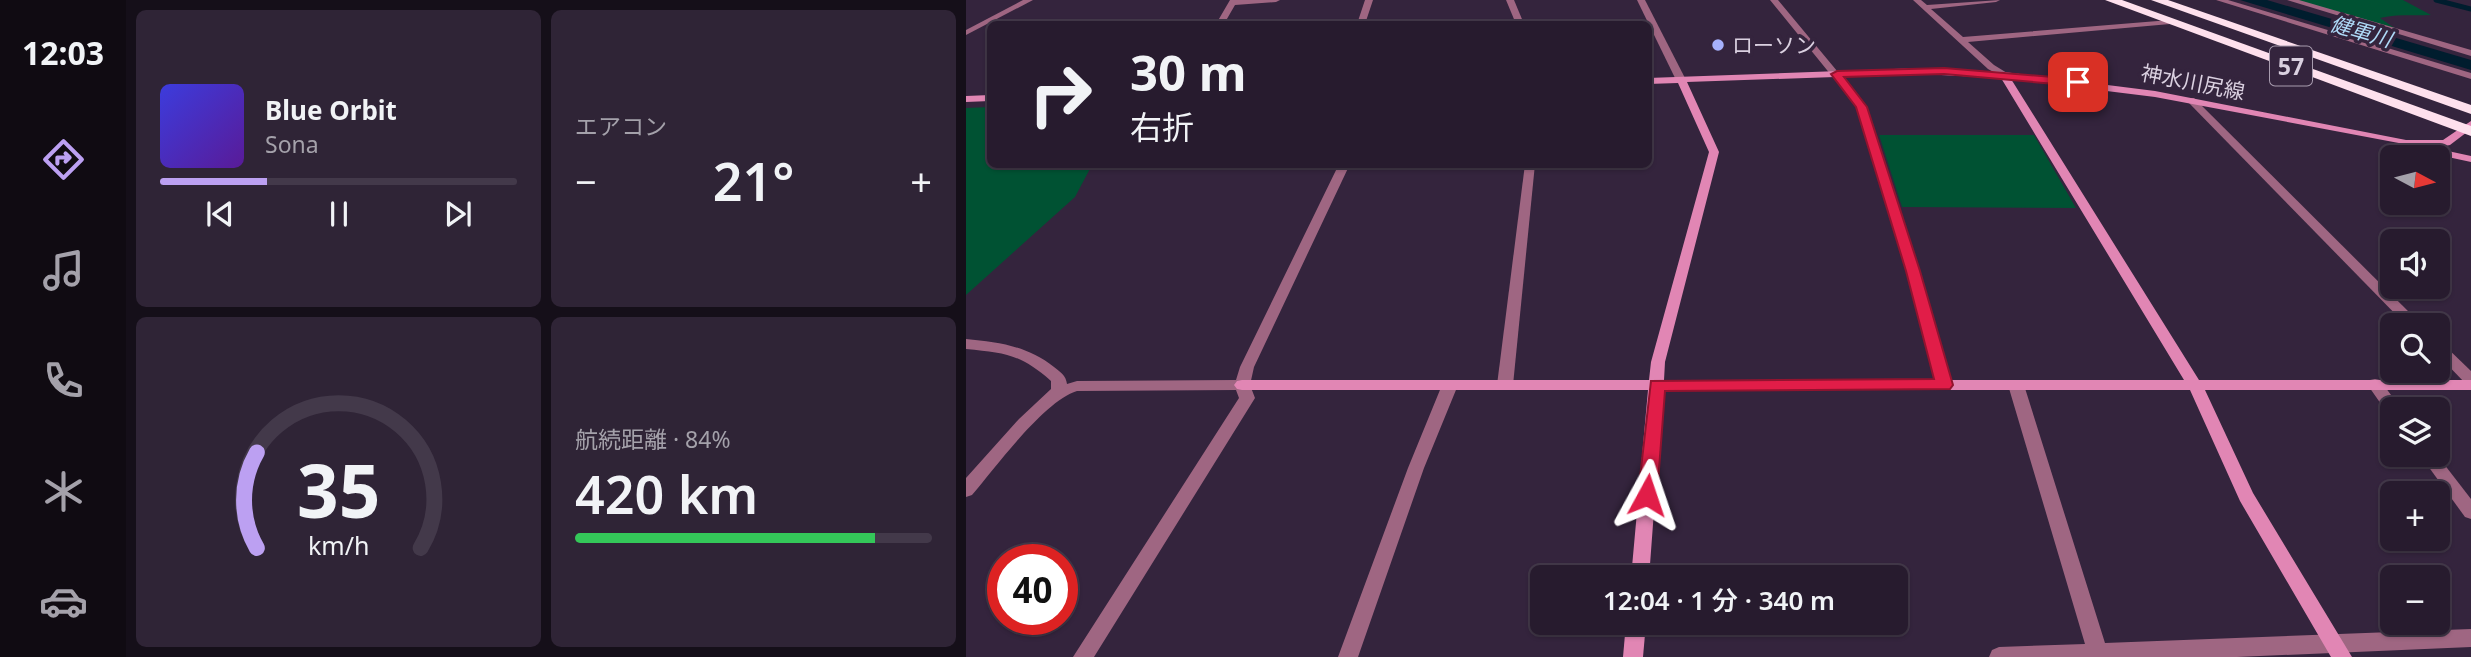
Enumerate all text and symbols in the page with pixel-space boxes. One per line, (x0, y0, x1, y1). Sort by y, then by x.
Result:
water label: 健軍川 (2327, 9, 2397, 54)
text: 12:03 (22, 31, 104, 74)
place label: ローソン (1732, 31, 1816, 59)
marker: ローソン (1710, 37, 1726, 53)
text: 30 m (1130, 39, 1247, 105)
road number: 57 (2270, 46, 2312, 86)
icon: right (1015, 49, 1106, 140)
pin (2048, 52, 2108, 112)
street label: 神水川尻線 (2139, 58, 2247, 106)
icon: arrive (2059, 63, 2097, 101)
text: Blue Orbit (265, 92, 397, 128)
text: 右折 (1130, 105, 1194, 148)
text: エアコン (575, 110, 667, 142)
text: Sona (265, 128, 319, 160)
icon: directions (39, 135, 88, 184)
text: 21° (713, 145, 794, 216)
north arrow (2380, 145, 2450, 215)
map controls (2380, 145, 2450, 635)
text: − (575, 155, 597, 207)
text: + (910, 155, 932, 207)
icon: previous (201, 195, 239, 233)
icon: pause (320, 195, 358, 233)
icon: next (439, 195, 477, 233)
button: sound (2380, 229, 2450, 299)
icon: music (39, 246, 88, 295)
button: search (2380, 313, 2450, 383)
icon: phone (39, 356, 88, 405)
button: layers (2380, 397, 2450, 467)
text: 航続距離 · 84% (575, 423, 731, 455)
text: 35 (297, 440, 380, 539)
text: 420 km (575, 458, 758, 529)
position arrow (1610, 458, 1684, 532)
icon: climate (39, 467, 88, 516)
button: + (2380, 481, 2450, 551)
text: km/h (308, 528, 369, 562)
speed limit sign: 40 (987, 544, 1078, 635)
button: − (2380, 565, 2450, 635)
icon: car (39, 577, 88, 626)
text: 12:04 · 1 分 · 340 m (1603, 582, 1835, 618)

